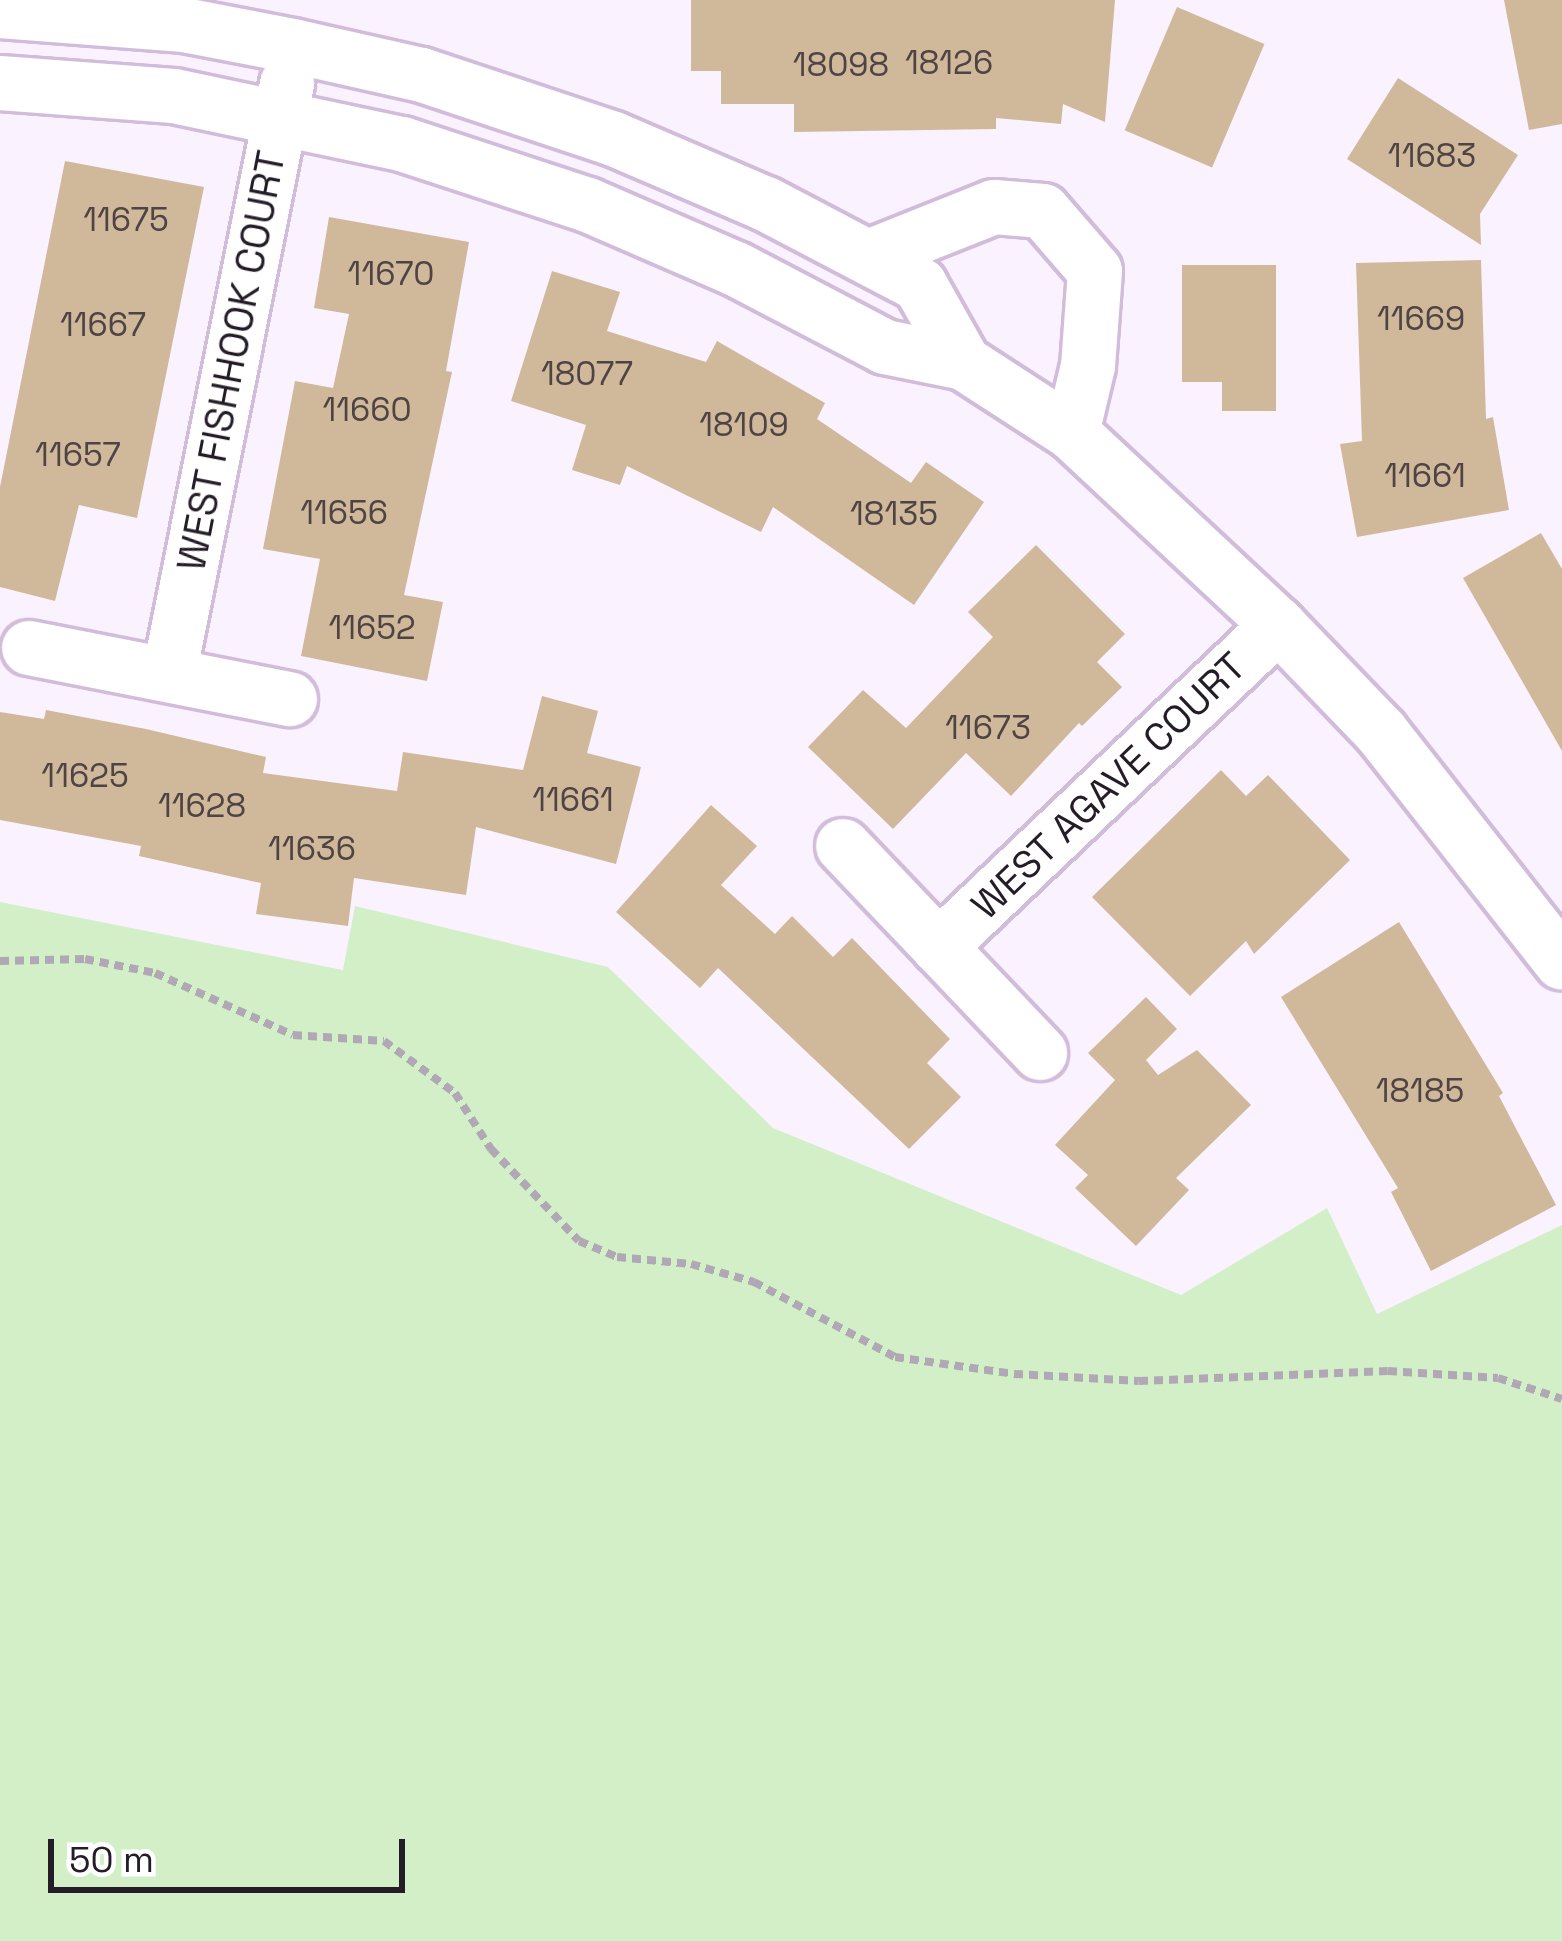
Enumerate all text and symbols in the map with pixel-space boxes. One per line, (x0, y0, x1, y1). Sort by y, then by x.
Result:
house number: 18126 (905, 44, 993, 84)
house number: 18098 (793, 46, 889, 86)
house number: 11683 (1388, 137, 1476, 177)
street label: WEST FISHHOOK COURT (168, 147, 296, 575)
house number: 11675 (83, 201, 169, 241)
house number: 11670 (348, 255, 434, 295)
house number: 11669 (1377, 300, 1465, 340)
house number: 11667 (60, 306, 146, 346)
house number: 18077 (541, 355, 633, 395)
house number: 11660 (322, 391, 412, 431)
house number: 18109 (699, 406, 789, 446)
house number: 11657 (35, 436, 121, 476)
house number: 11661 (1384, 457, 1466, 497)
house number: 11656 (300, 494, 388, 534)
house number: 18135 (850, 495, 938, 535)
house number: 11652 (328, 609, 416, 649)
street label: WEST AGAVE COURT (962, 643, 1256, 929)
house number: 11673 (945, 709, 1031, 749)
house number: 11625 (41, 757, 129, 797)
house number: 11661 (532, 781, 614, 821)
house number: 11628 (158, 787, 246, 827)
house number: 11636 (268, 830, 356, 870)
house number: 18185 (1376, 1072, 1464, 1112)
scale bar (54, 1815, 411, 1889)
text: 50 m (69, 1837, 154, 1883)

